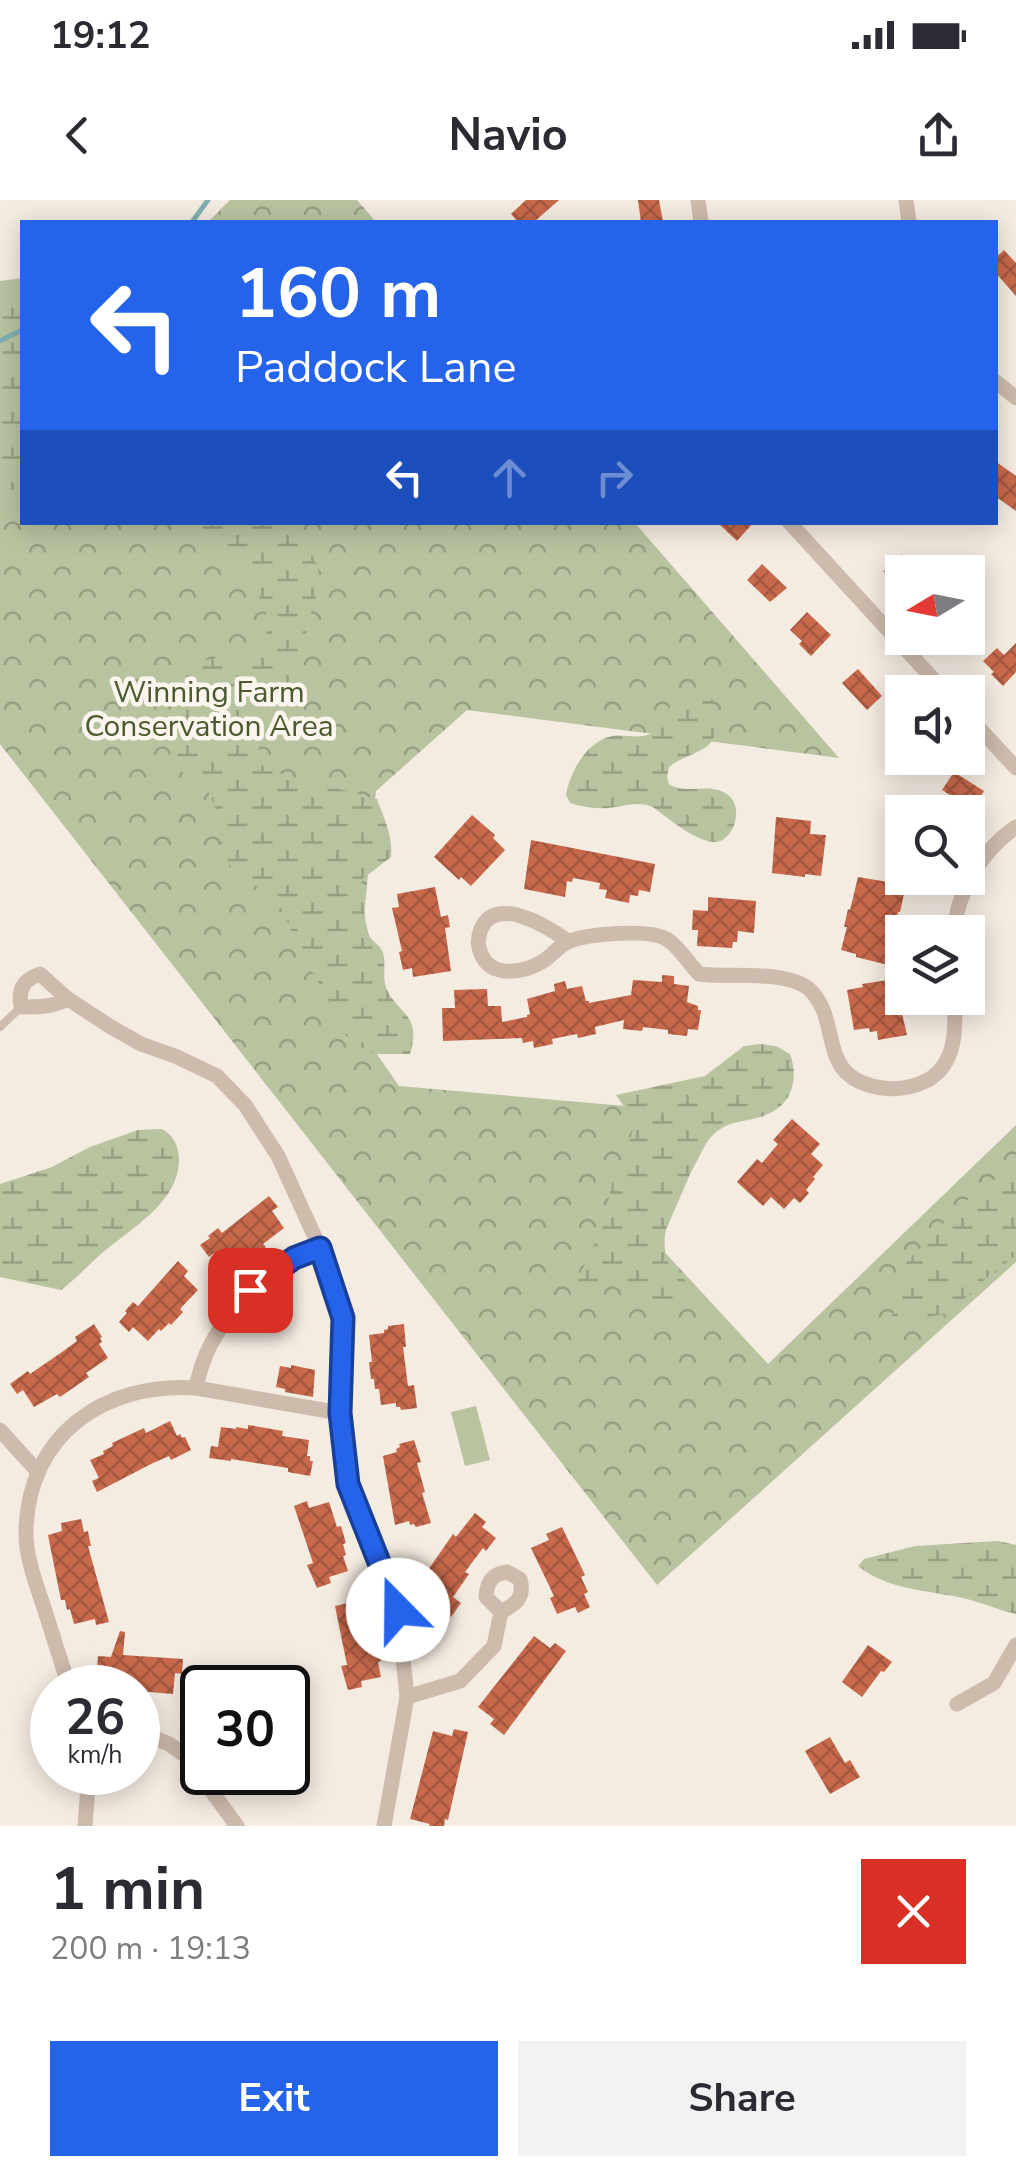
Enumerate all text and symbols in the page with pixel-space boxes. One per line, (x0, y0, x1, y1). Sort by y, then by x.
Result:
text: 19:12 (50, 10, 151, 61)
text: Navio (448, 105, 568, 166)
icon: back (50, 108, 105, 163)
icon: share (911, 108, 966, 163)
text: 160 m (235, 246, 441, 342)
icon: left (70, 260, 200, 390)
text: Paddock Lane (235, 337, 516, 398)
icon: left (377, 450, 432, 505)
icon: ahead (482, 450, 537, 505)
icon: right (587, 450, 642, 505)
north arrow (885, 555, 985, 655)
map controls (885, 555, 985, 1015)
park label: Winning Farm Conservation Area (84, 672, 334, 747)
button: sound (885, 675, 985, 775)
button: search (885, 795, 985, 895)
button: layers (885, 915, 985, 1015)
pin (208, 1248, 293, 1333)
icon: arrive (223, 1263, 278, 1318)
position arrow (346, 1558, 450, 1662)
speed limit sign: 30 (180, 1665, 310, 1795)
text: 26 (65, 1683, 125, 1752)
text: km/h (67, 1738, 123, 1772)
text: 1 min (50, 1848, 205, 1930)
button: close (861, 1859, 966, 1964)
text: 200 m · 19:13 (50, 1927, 251, 1970)
button: Exit (50, 2041, 498, 2156)
button: Share (518, 2041, 966, 2156)

